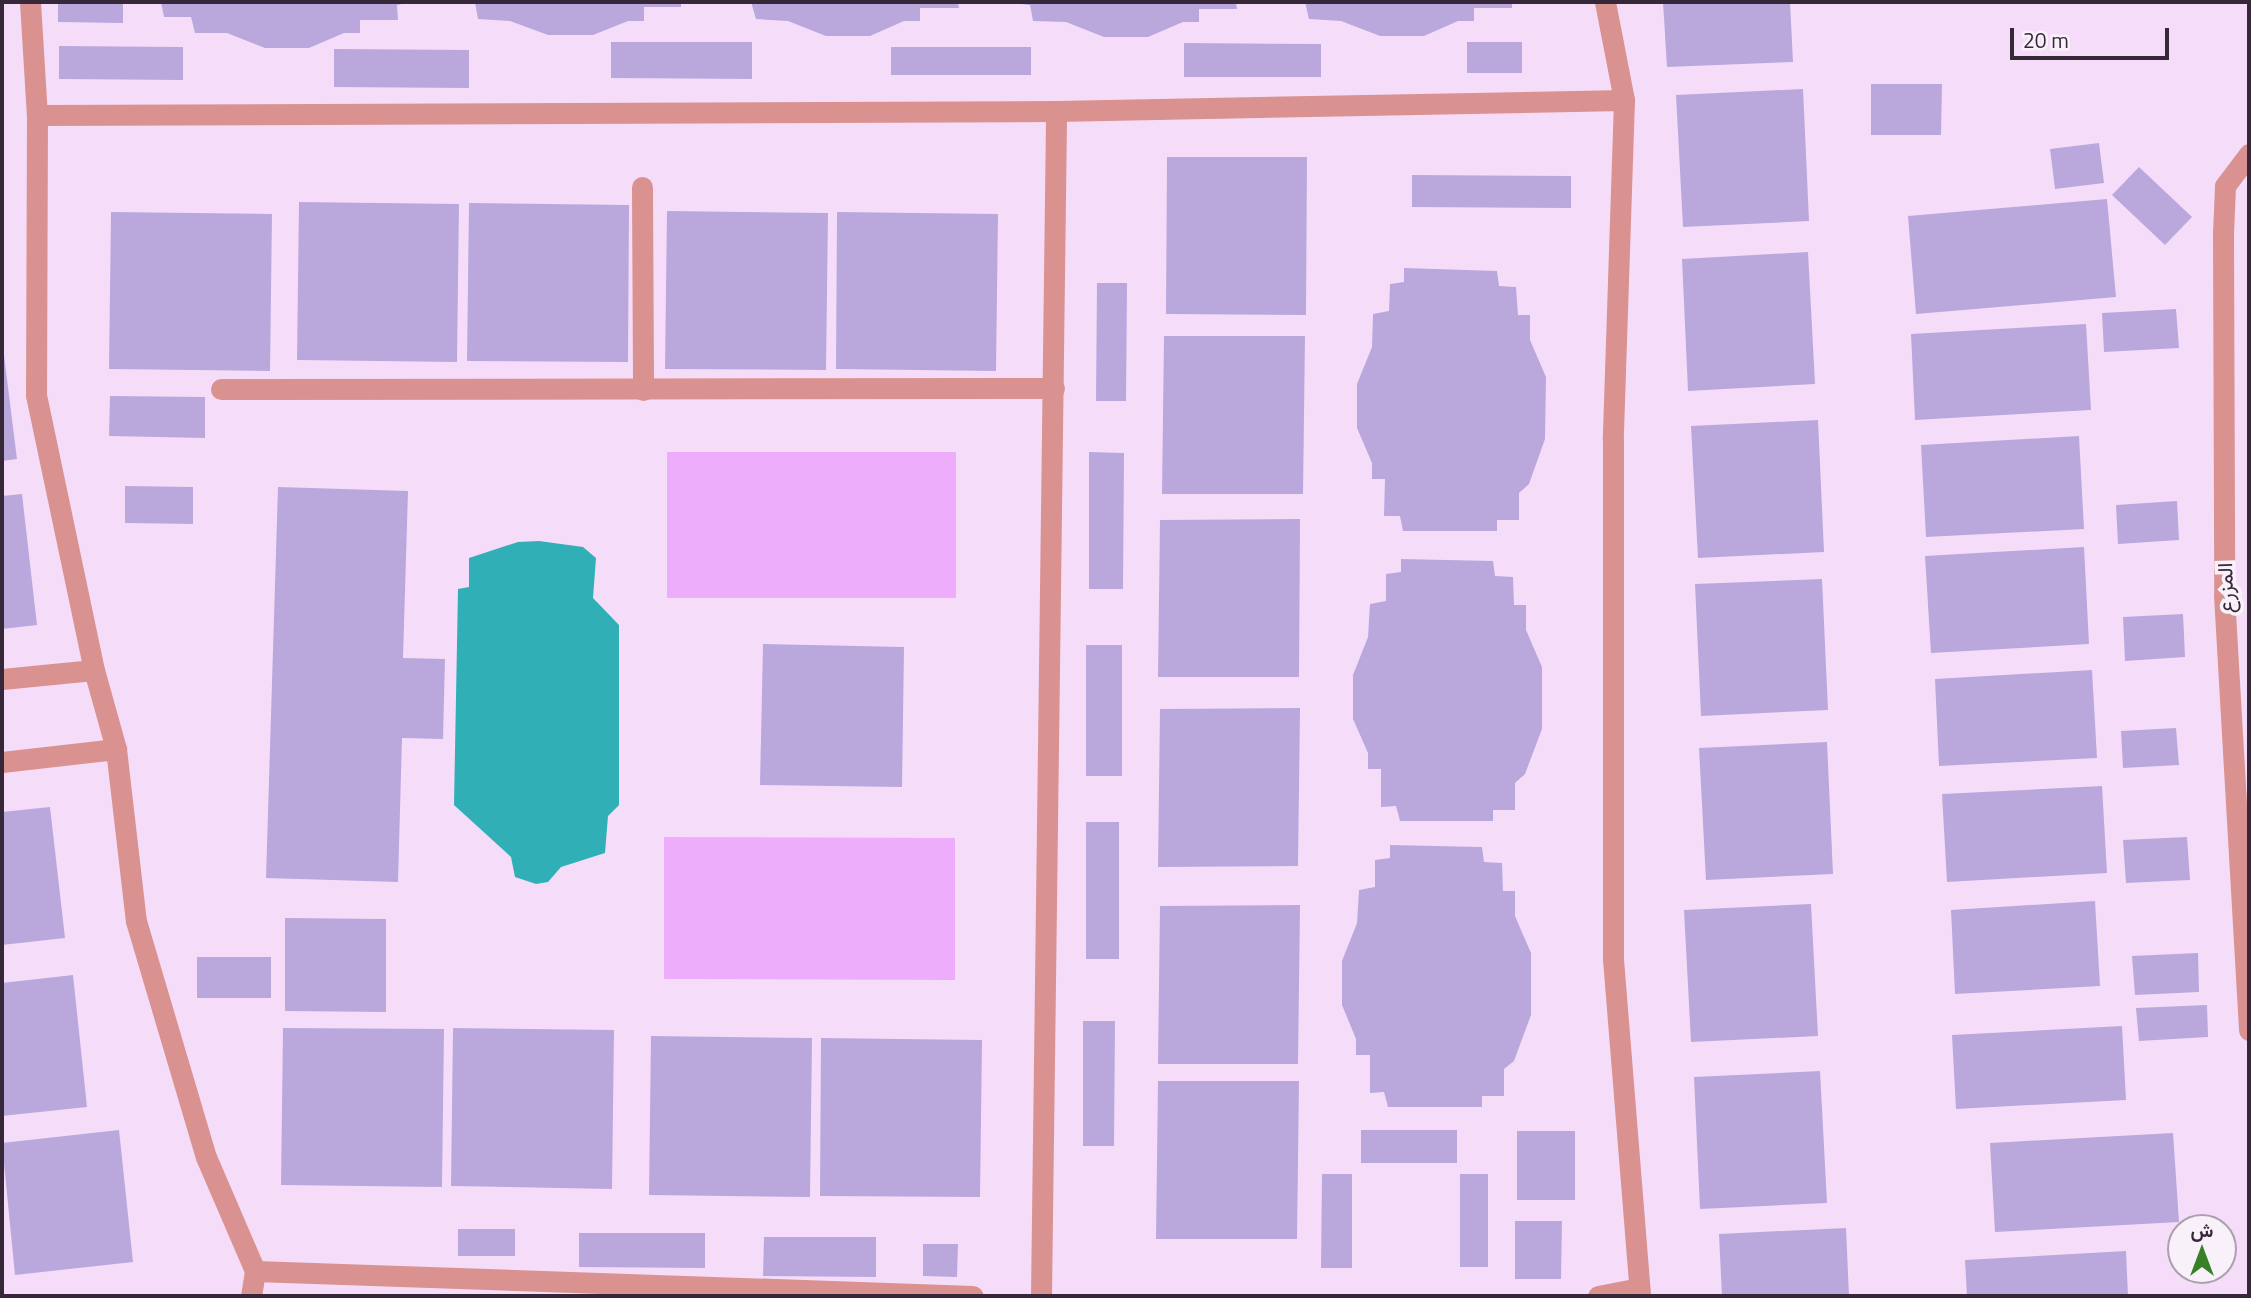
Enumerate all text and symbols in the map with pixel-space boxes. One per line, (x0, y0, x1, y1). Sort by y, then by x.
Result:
scale bar (2013, 14, 2172, 58)
text: 20 m (2023, 24, 2069, 56)
street label: المزرع (2212, 562, 2238, 614)
north arrow (2167, 1214, 2237, 1284)
text: ش (2191, 1215, 2213, 1244)

